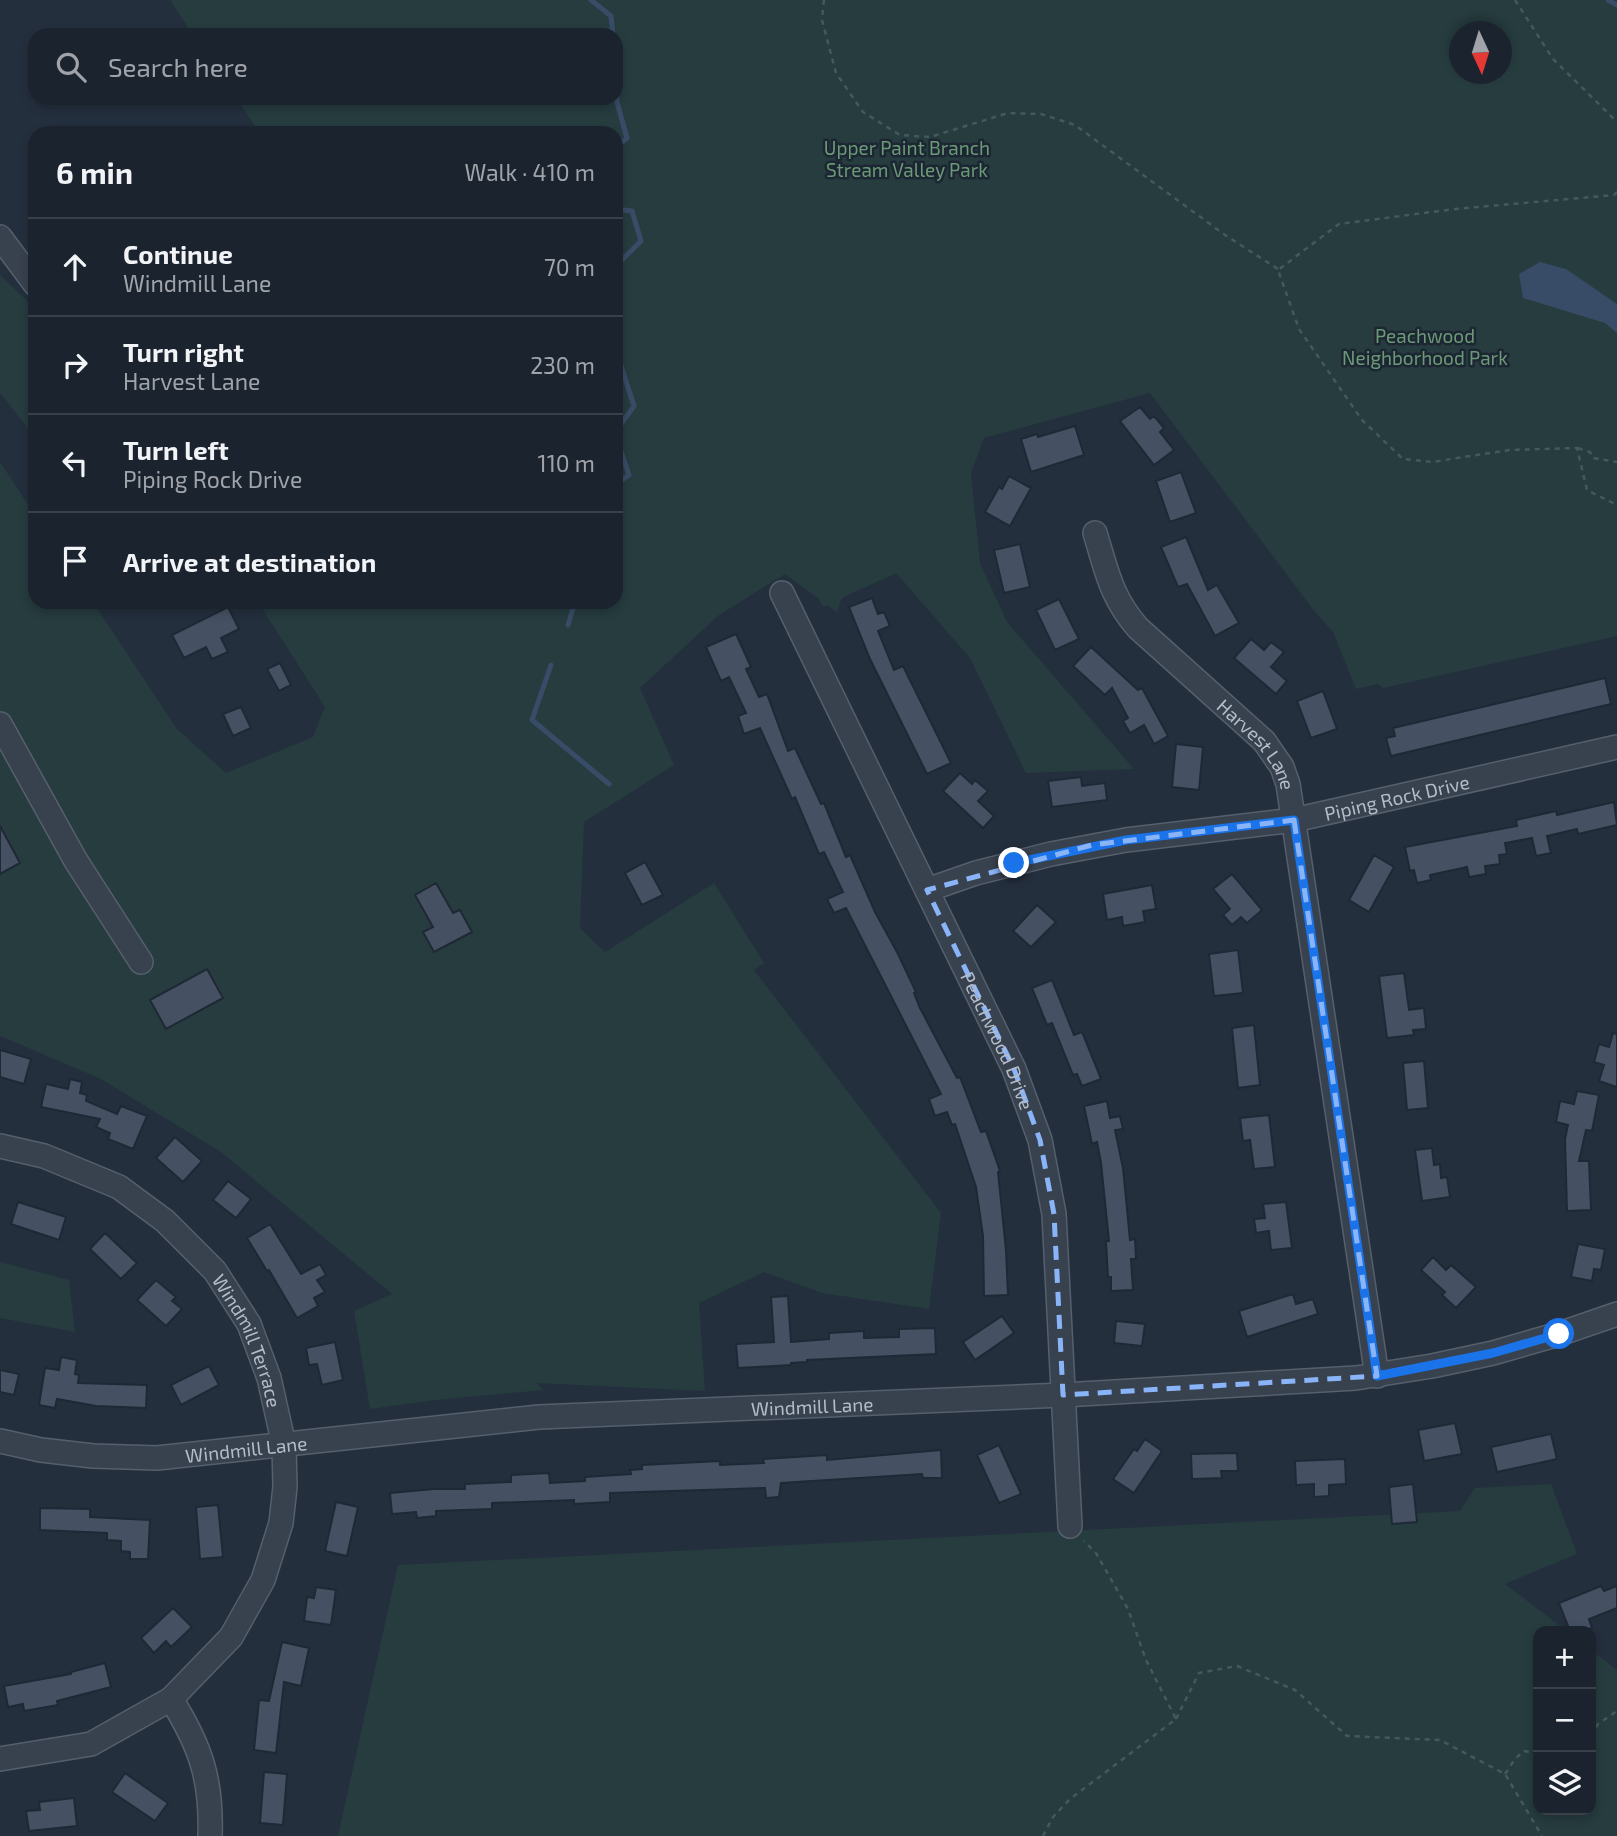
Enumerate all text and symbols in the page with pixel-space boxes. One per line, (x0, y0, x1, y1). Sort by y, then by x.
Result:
north arrow (1449, 21, 1512, 84)
search box (28, 28, 623, 105)
icon: search (52, 48, 90, 86)
text: Search here (108, 51, 248, 82)
park label: Upper Paint Branch Stream Valley Park (824, 136, 990, 181)
text: 6 min (56, 154, 133, 190)
text: Walk · 410 m (464, 158, 595, 186)
text: Continue (123, 238, 233, 269)
icon: ahead (56, 248, 94, 286)
text: 70 m (544, 253, 595, 281)
text: Windmill Lane (123, 269, 271, 297)
park label: Peachwood Neighborhood Park (1342, 324, 1508, 369)
text: Turn right (123, 336, 244, 367)
icon: right (56, 346, 94, 384)
text: 230 m (530, 351, 595, 379)
text: Harvest Lane (123, 367, 260, 395)
text: Turn left (123, 434, 229, 465)
icon: left (56, 444, 94, 482)
text: 110 m (538, 449, 595, 477)
text: Piping Rock Drive (123, 465, 302, 493)
icon: arrive (56, 542, 94, 580)
text: Arrive at destination (123, 546, 376, 577)
street label: Harvest Lane (1213, 693, 1300, 791)
street label: Piping Rock Drive (1322, 769, 1472, 824)
route end (998, 847, 1029, 878)
street label: Peachwood Drive (957, 967, 1039, 1113)
street label: Windmill Terrace (208, 1269, 287, 1409)
route start (1543, 1318, 1574, 1349)
street label: Windmill Lane (750, 1391, 874, 1420)
street label: Windmill Lane (184, 1430, 308, 1466)
map controls (1533, 1626, 1596, 1815)
button: + (1533, 1626, 1596, 1689)
button: − (1533, 1689, 1596, 1752)
button: layers (1533, 1752, 1596, 1815)

